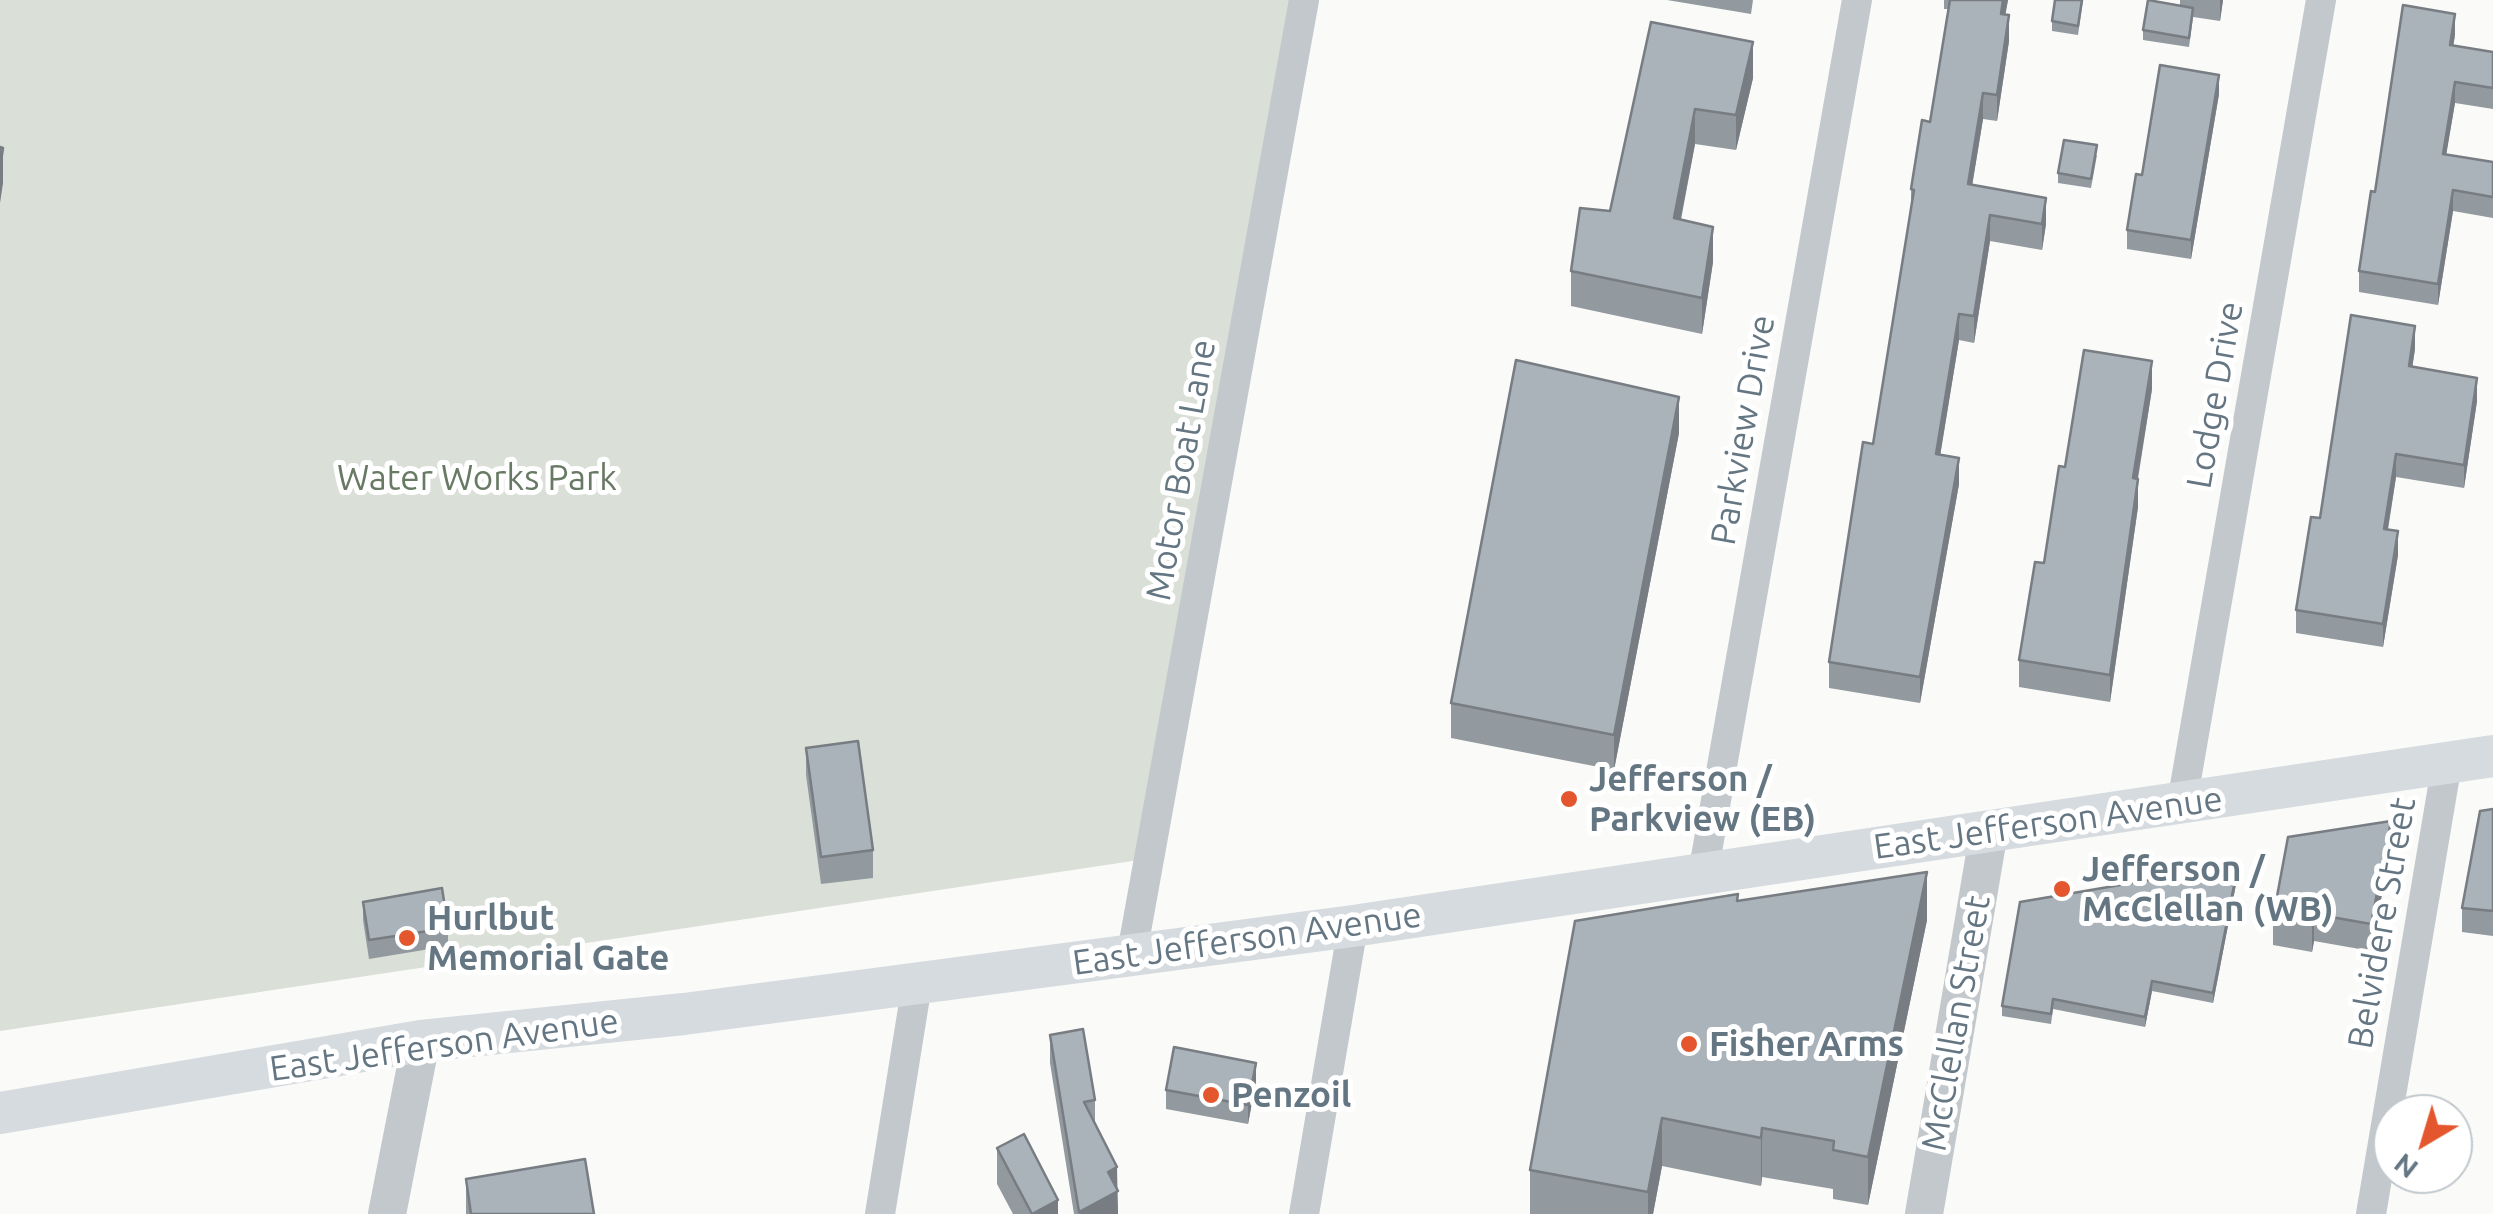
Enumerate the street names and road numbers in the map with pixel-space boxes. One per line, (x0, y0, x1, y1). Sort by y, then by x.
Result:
street label: Lodge Drive (2178, 298, 2252, 492)
street label: Parkview Drive (1702, 312, 1784, 548)
street label: Motor Boat Lane (1137, 336, 1225, 604)
street label: East Jefferson Avenue (1871, 778, 2225, 868)
street label: Belvidere Street (2339, 794, 2425, 1052)
street label: McClellan Street (1913, 892, 1999, 1154)
street label: East Jefferson Avenue (1070, 894, 1424, 984)
street label: East Jefferson Avenue (267, 1000, 621, 1090)

